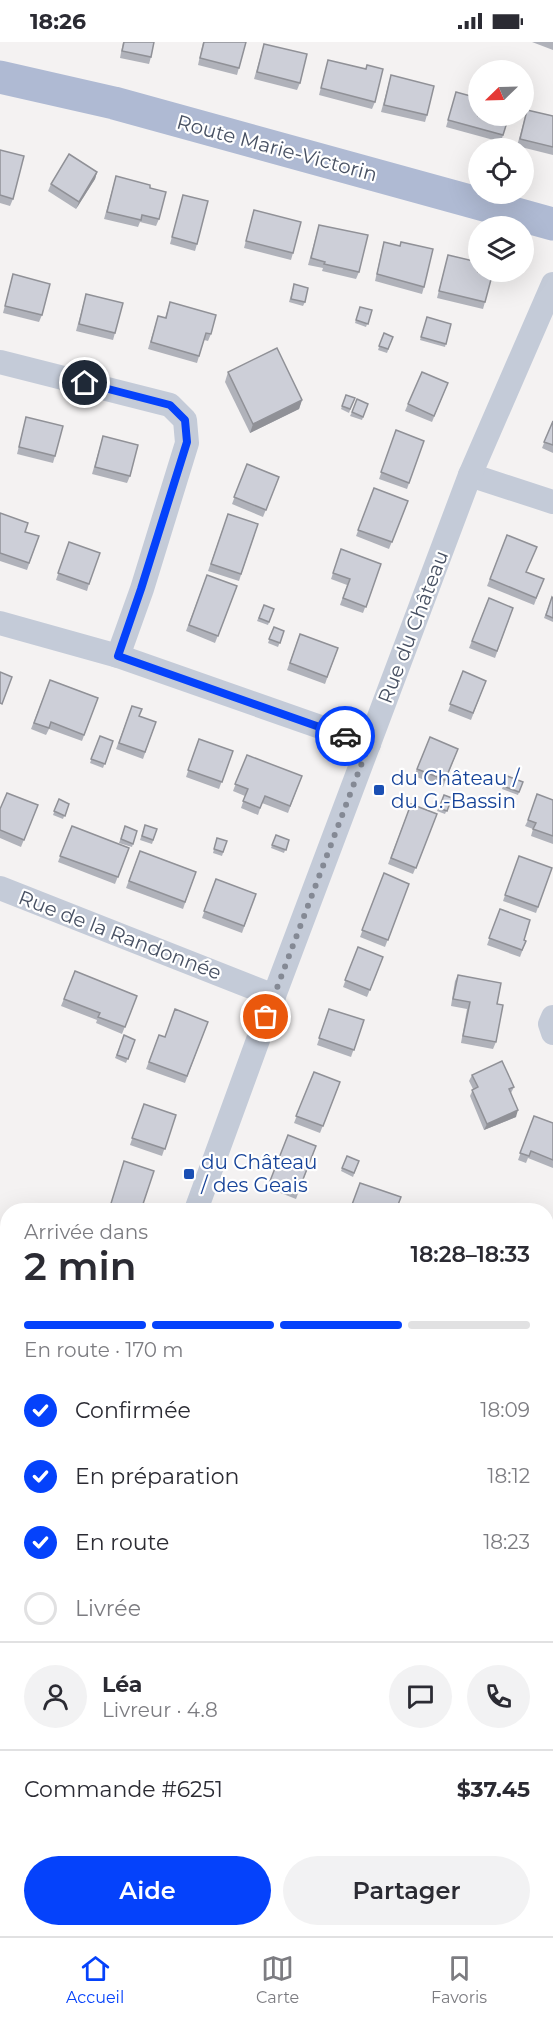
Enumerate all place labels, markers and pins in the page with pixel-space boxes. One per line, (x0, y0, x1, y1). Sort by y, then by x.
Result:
pin (59, 357, 110, 408)
place label: du Château / du G.-Bassin (391, 766, 521, 813)
marker: du Château / du G.-Bassin (372, 783, 386, 797)
pin (240, 991, 291, 1042)
place label: du Château / des Geais (200, 1150, 318, 1197)
marker: du Château / des Geais (182, 1167, 196, 1181)

